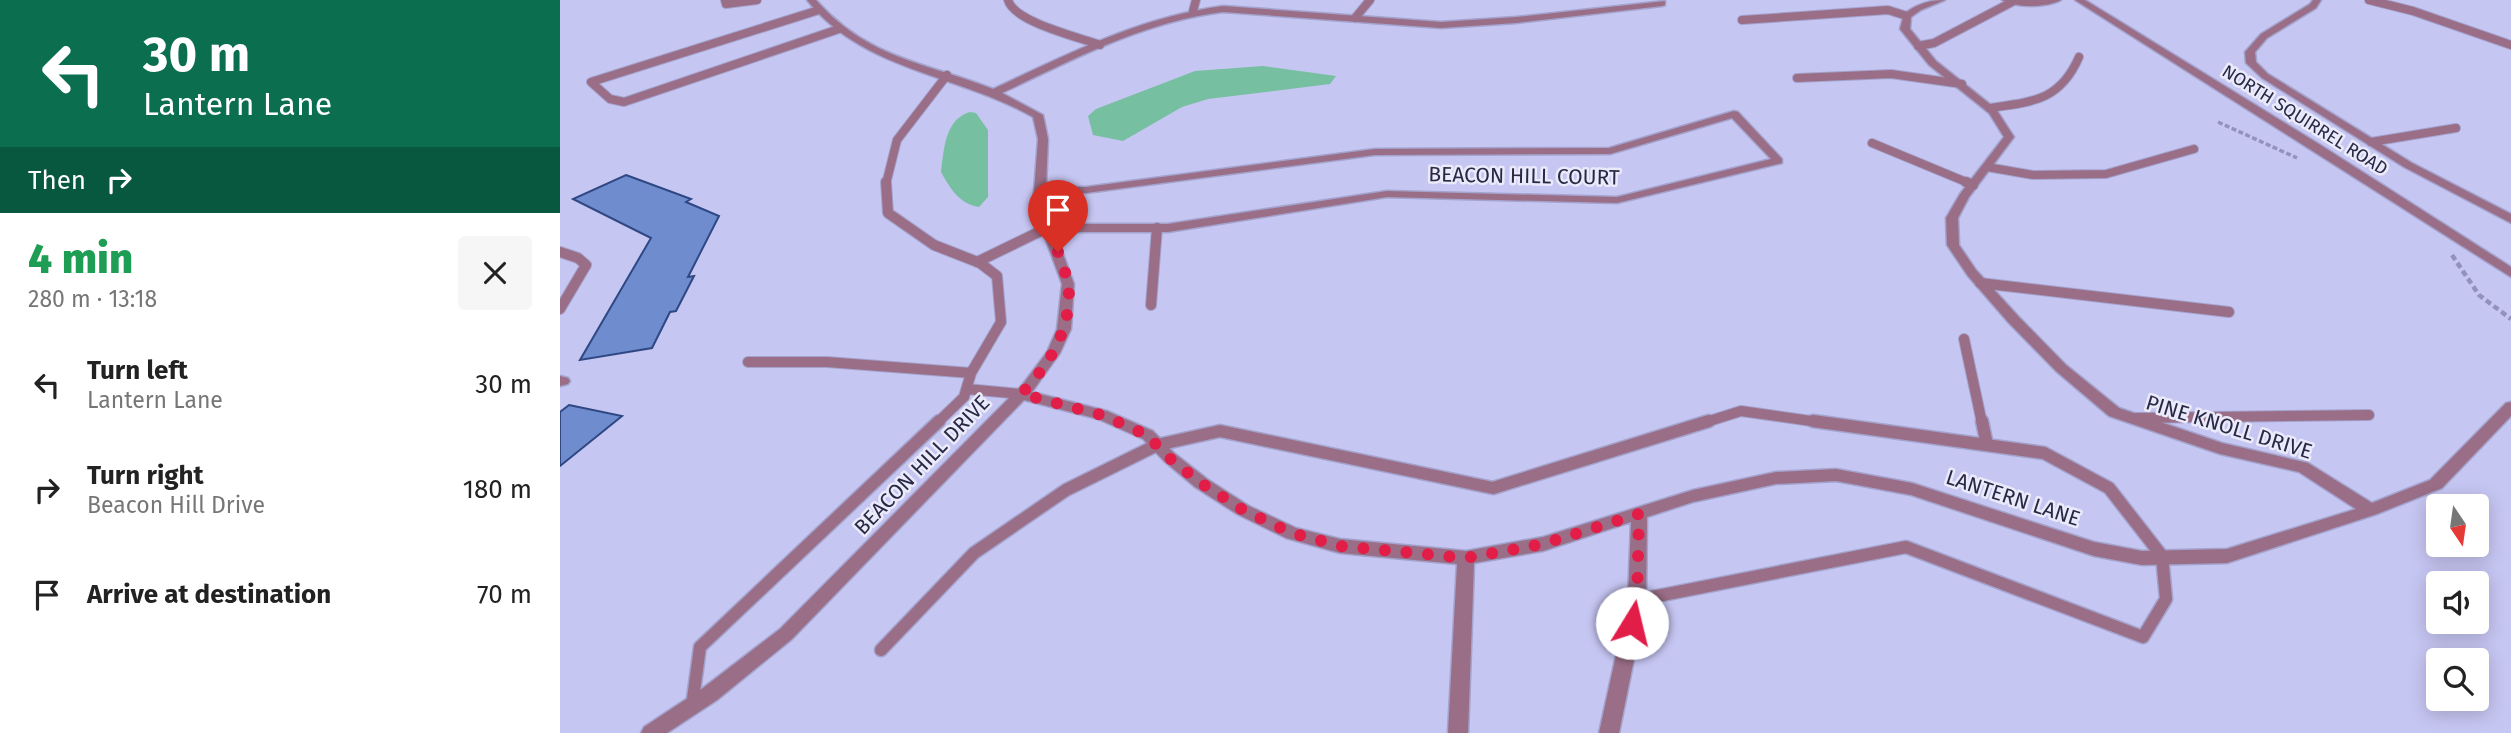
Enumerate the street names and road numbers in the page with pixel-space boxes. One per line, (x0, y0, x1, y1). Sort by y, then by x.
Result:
street label: NORTH SQUIRREL ROAD (2218, 60, 2392, 180)
street label: BEACON HILL COURT (1428, 161, 1620, 191)
street label: PINE KNOLL DRIVE (2143, 389, 2315, 465)
street label: BEACON HILL DRIVE (849, 390, 995, 540)
street label: LANTERN LANE (1943, 464, 2083, 532)

